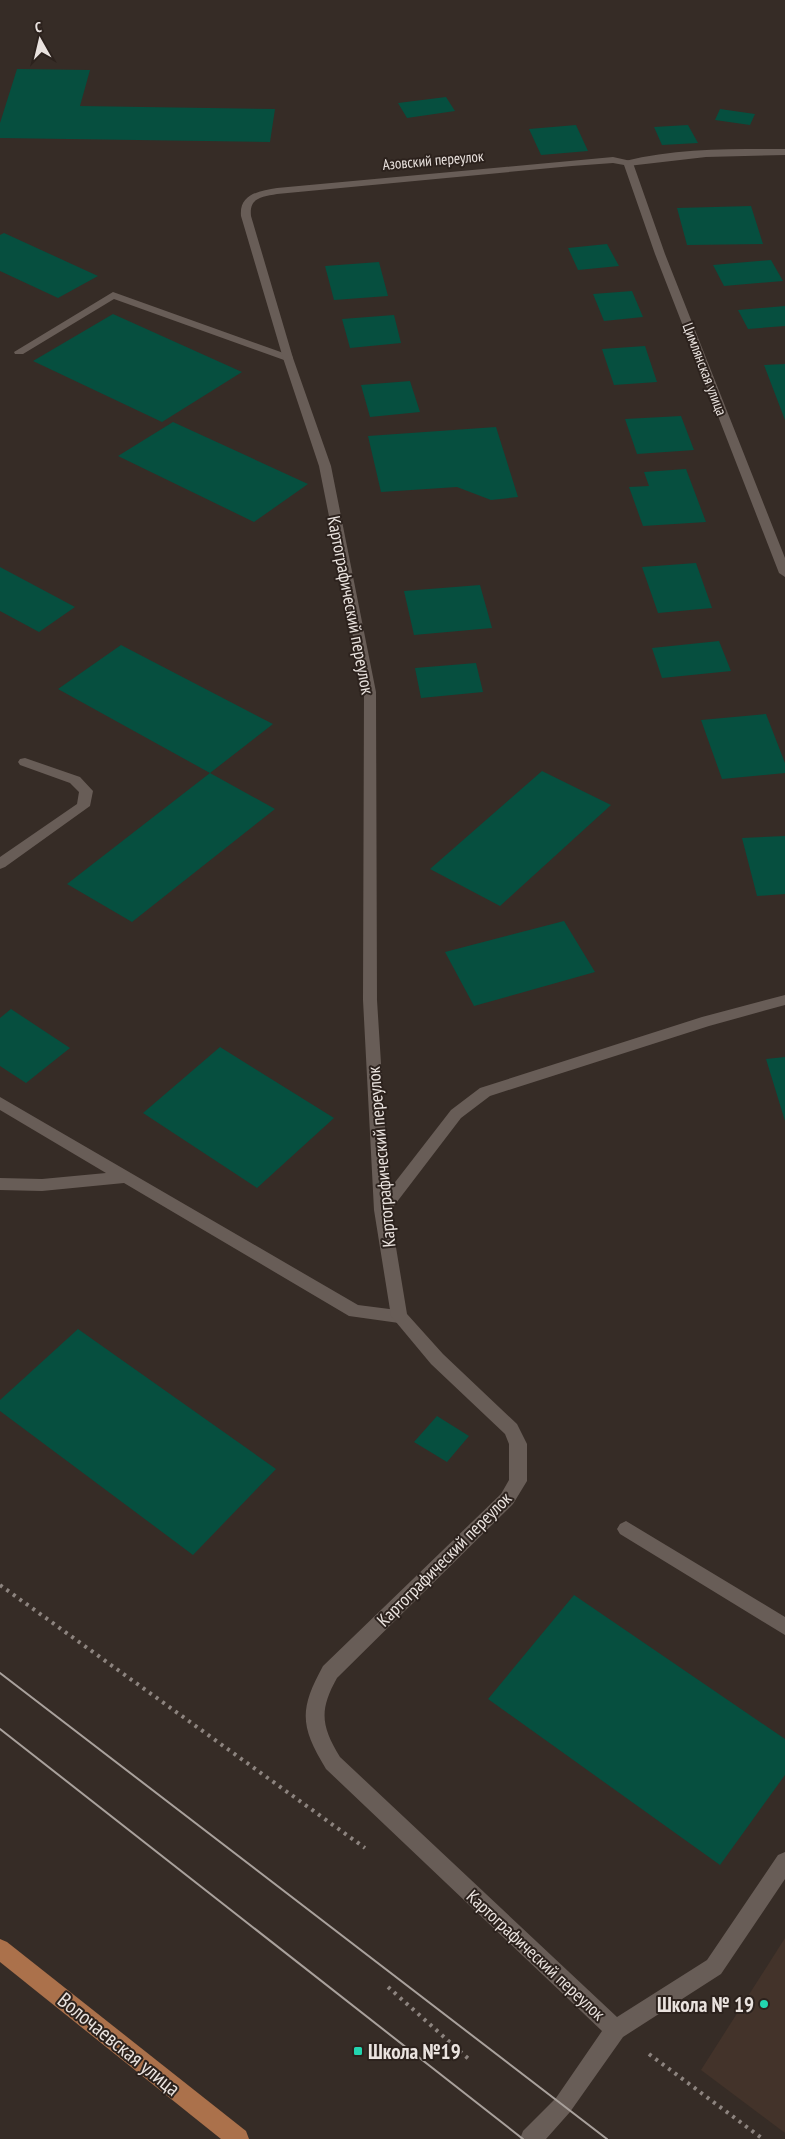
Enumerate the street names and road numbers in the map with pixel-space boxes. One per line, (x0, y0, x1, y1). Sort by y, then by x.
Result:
street label: Азовский переулок (382, 146, 485, 174)
street label: Цимлянская улица (679, 320, 731, 418)
street label: Картографический переулок (322, 514, 380, 696)
street label: Картографический переулок (362, 1066, 400, 1248)
street label: Картографический переулок (372, 1487, 516, 1631)
street label: Картографический переулок (462, 1885, 610, 2025)
street label: Волочаевская улица (52, 1986, 186, 2102)

